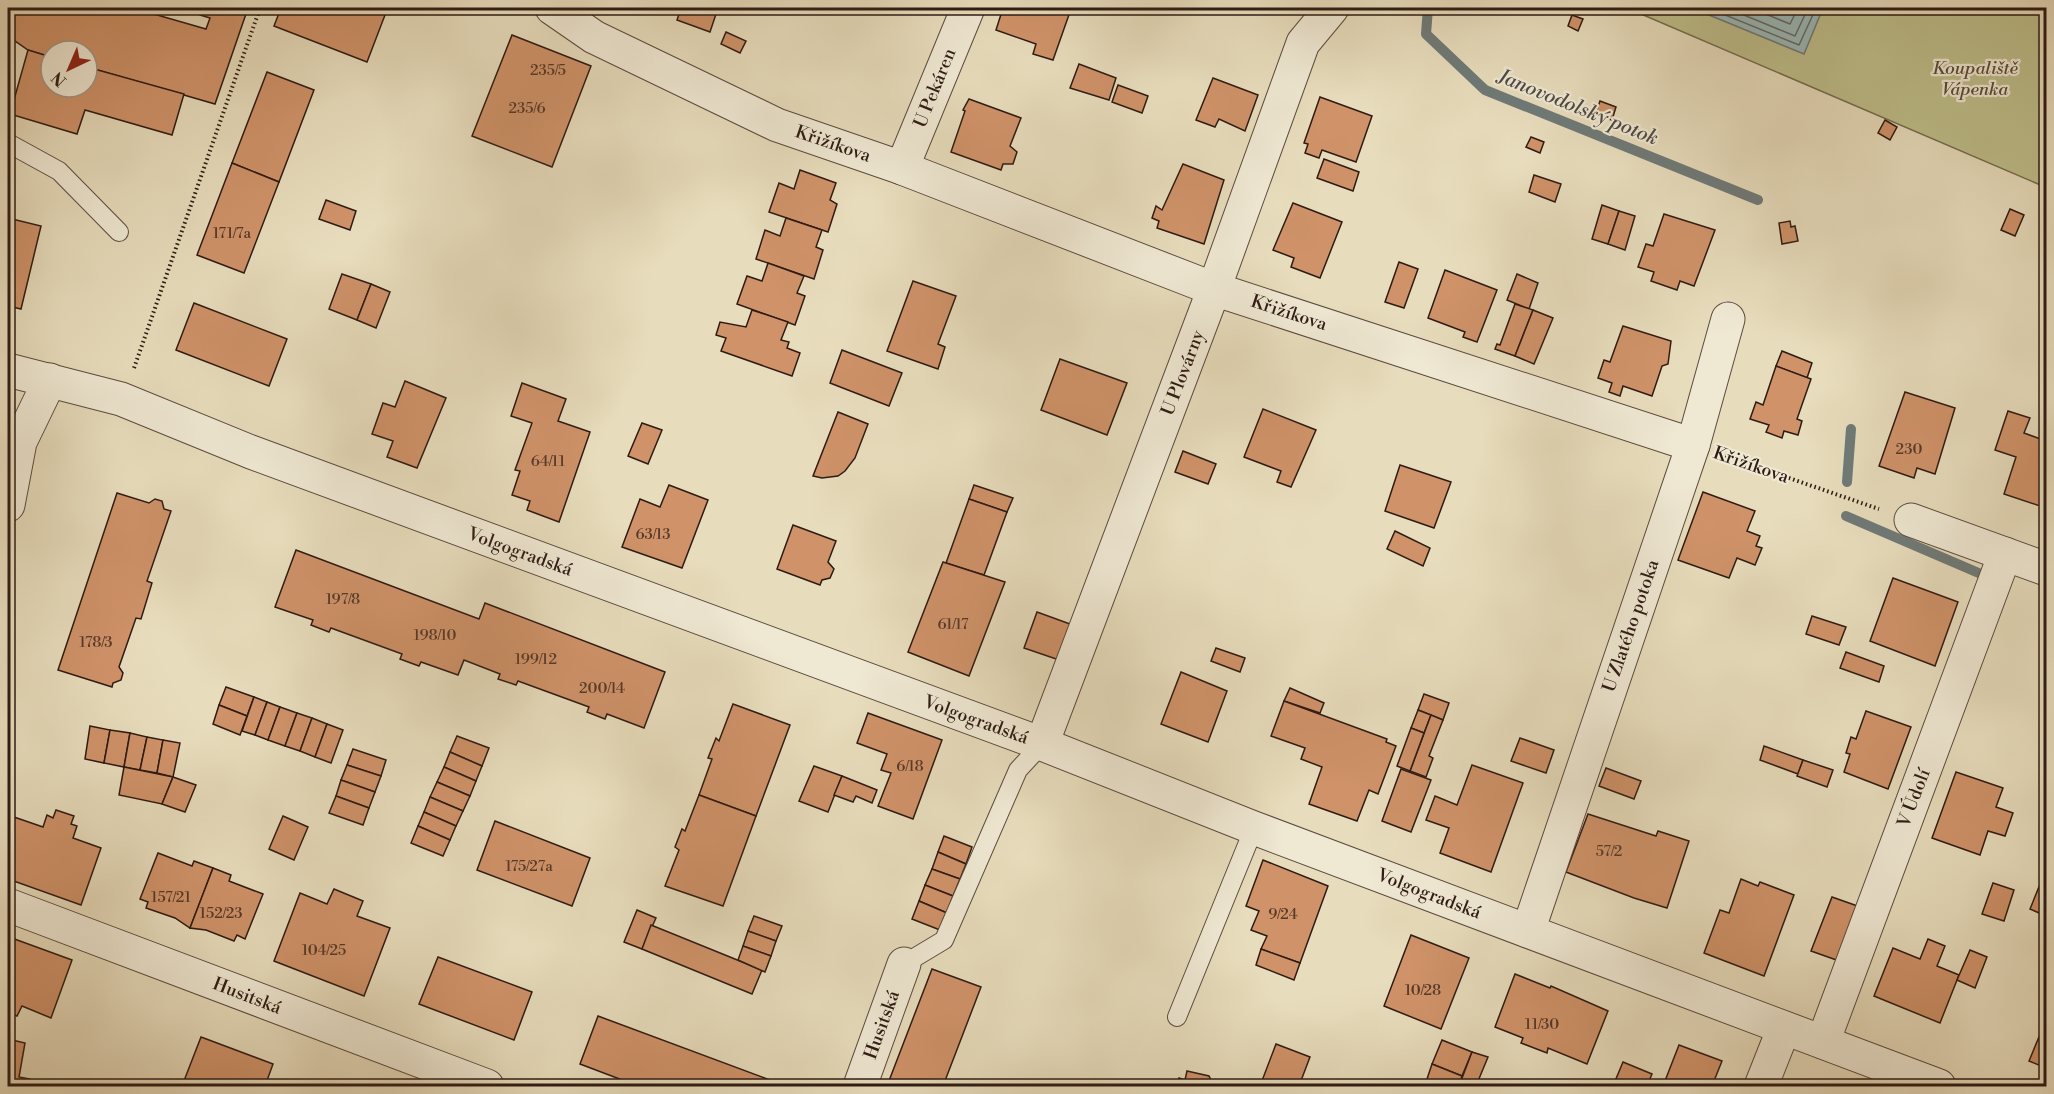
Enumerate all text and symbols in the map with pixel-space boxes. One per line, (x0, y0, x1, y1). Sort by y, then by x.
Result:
north arrow (39, 39, 99, 99)
street label: U Pekáren (909, 45, 961, 131)
park label: Koupaliště Vápenka (1932, 57, 2019, 101)
house number: 235/5 (530, 61, 566, 80)
water label: Janovodolský potok (1493, 64, 1662, 151)
text: N (48, 67, 71, 91)
house number: 235/6 (508, 99, 546, 118)
street label: Křižíkova (792, 120, 875, 168)
house number: 171/7a (213, 224, 252, 243)
street label: Křižíkova (1248, 290, 1331, 336)
street label: U Plovárny (1156, 327, 1210, 419)
house number: 230 (1896, 440, 1922, 459)
street label: Křižíkova (1710, 441, 1793, 489)
house number: 64/11 (531, 452, 566, 471)
street label: Volgogradská (463, 522, 576, 582)
house number: 63/13 (636, 525, 670, 544)
street label: U Zlatého potoka (1598, 556, 1665, 695)
house number: 197/8 (326, 590, 360, 609)
house number: 61/17 (937, 615, 969, 634)
house number: 198/10 (414, 626, 457, 645)
house number: 178/3 (79, 633, 113, 652)
house number: 199/12 (515, 650, 557, 669)
house number: 200/14 (579, 679, 625, 698)
street label: Volgogradská (919, 690, 1032, 750)
house number: 6/18 (896, 757, 924, 776)
street label: V Údolí (1892, 764, 1936, 832)
house number: 57/2 (1596, 842, 1622, 861)
house number: 175/27a (505, 857, 553, 876)
street label: Volgogradská (1373, 863, 1485, 925)
house number: 157/21 (151, 888, 191, 907)
house number: 152/23 (200, 904, 242, 923)
house number: 9/24 (1268, 905, 1298, 924)
house number: 104/25 (302, 941, 346, 960)
street label: Husitská (209, 972, 285, 1020)
house number: 10/28 (1405, 981, 1441, 1000)
street label: Husitská (859, 987, 905, 1063)
house number: 11/30 (1525, 1015, 1559, 1034)

